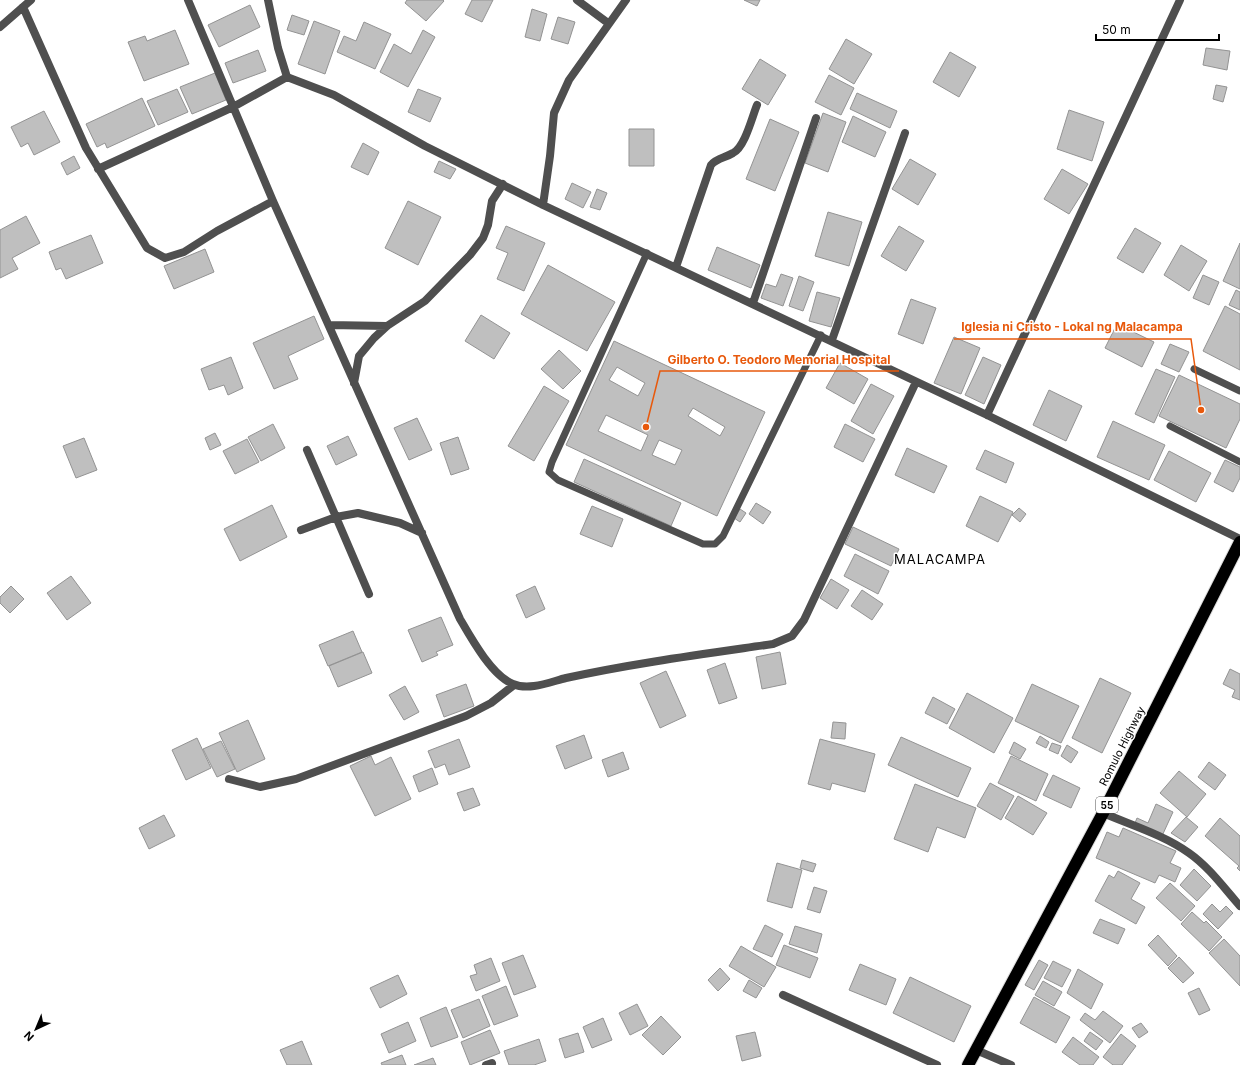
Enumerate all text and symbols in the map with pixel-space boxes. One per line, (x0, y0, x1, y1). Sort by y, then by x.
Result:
scale bar (1096, 16, 1219, 42)
text: 50 m (1102, 22, 1131, 37)
callout: Iglesia ni Cristo - Lokal ng Malacampa (954, 315, 1191, 339)
text: Iglesia ni Cristo - Lokal ng Malacampa (961, 319, 1183, 334)
callout: Gilberto O. Teodoro Memorial Hospital (660, 347, 899, 371)
text: Gilberto O. Teodoro Memorial Hospital (668, 352, 890, 367)
district label: MALACAMPA (894, 551, 986, 567)
street label: Romulo Highway (1096, 704, 1148, 788)
road number: 55 (1096, 797, 1118, 813)
north arrow (16, 1009, 56, 1049)
text: N (21, 1028, 37, 1044)

